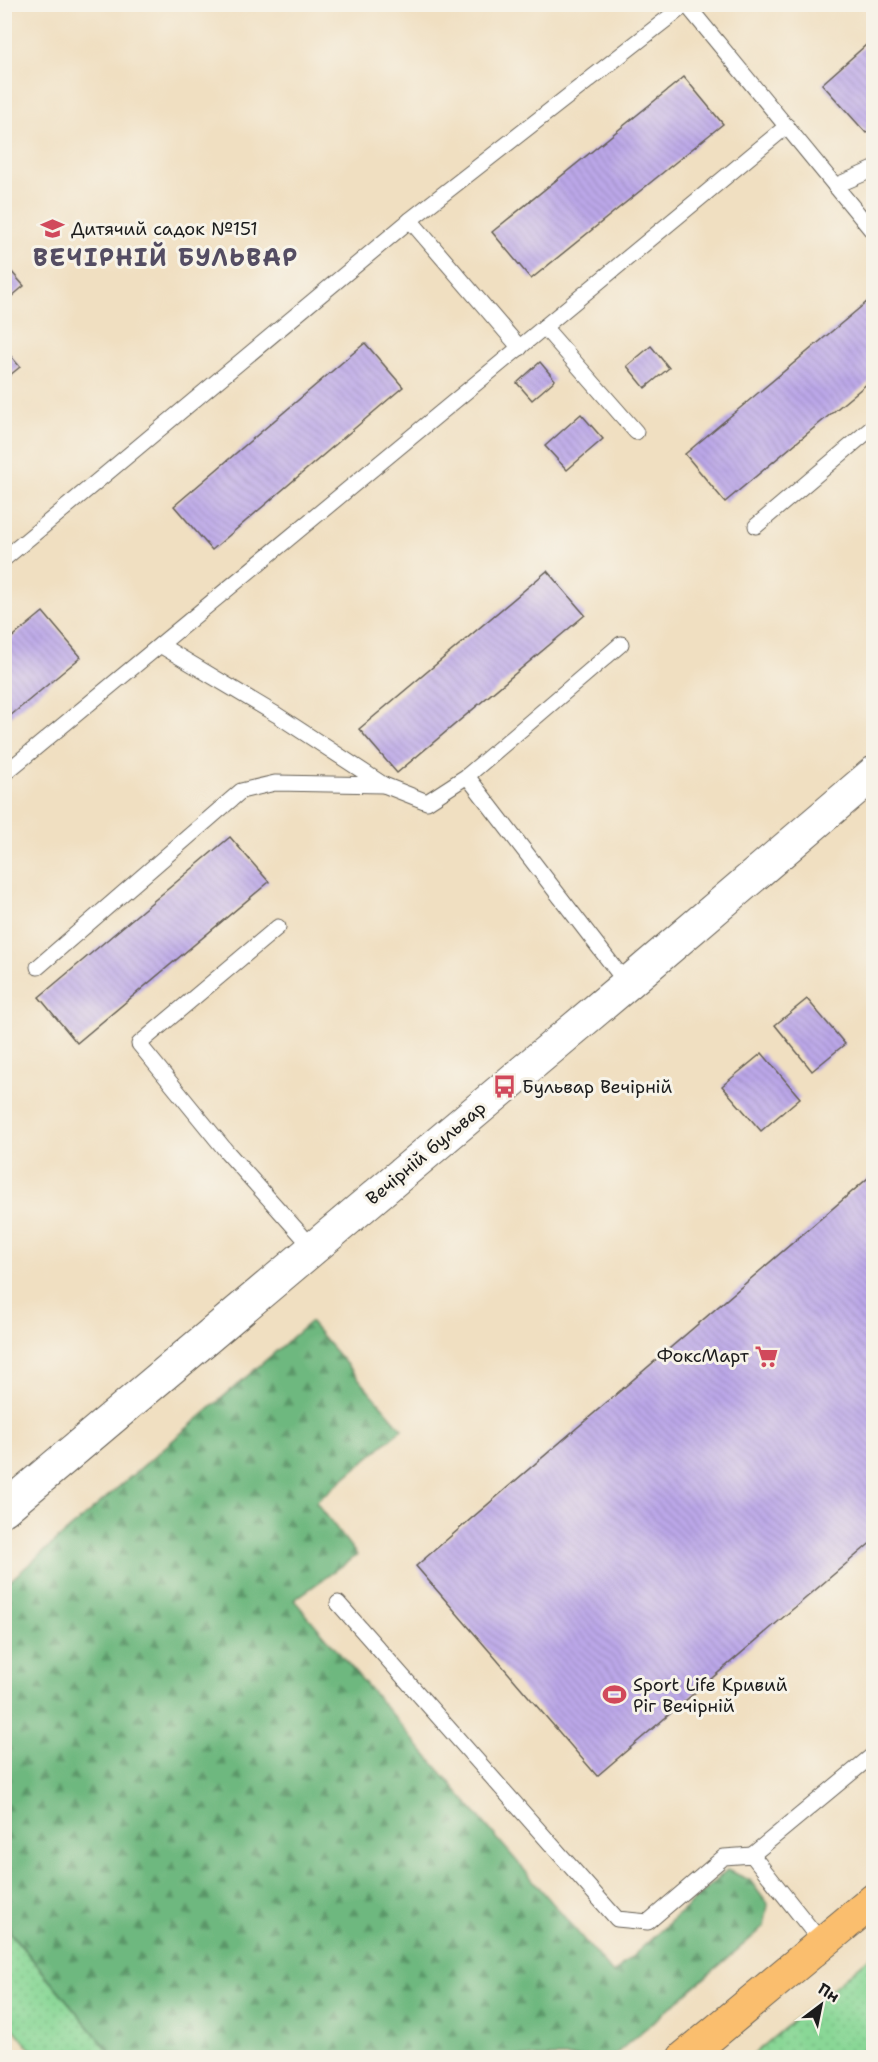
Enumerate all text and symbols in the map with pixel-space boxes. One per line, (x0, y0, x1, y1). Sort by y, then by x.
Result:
school or university icon: Дитячий садок №151 (40, 216, 66, 242)
place label: Дитячий садок №151 (71, 217, 258, 241)
district label: ВЕЧІРНІЙ БУЛЬВАР (33, 241, 299, 274)
bus stop icon: Бульвар Вечірній (491, 1074, 517, 1100)
place label: Бульвар Вечірній (522, 1075, 672, 1099)
street label: Вечірній бульвар (361, 1096, 491, 1210)
supermarket icon: ФоксМарт (754, 1343, 780, 1369)
place label: ФоксМарт (657, 1344, 750, 1368)
place label: Sport Life Кривий Ріг Вечірній (633, 1673, 788, 1718)
sports icon: Sport Life Кривий Ріг Вечірній (602, 1682, 628, 1708)
north arrow (791, 1975, 851, 2035)
text: Пн (814, 1978, 843, 2007)

